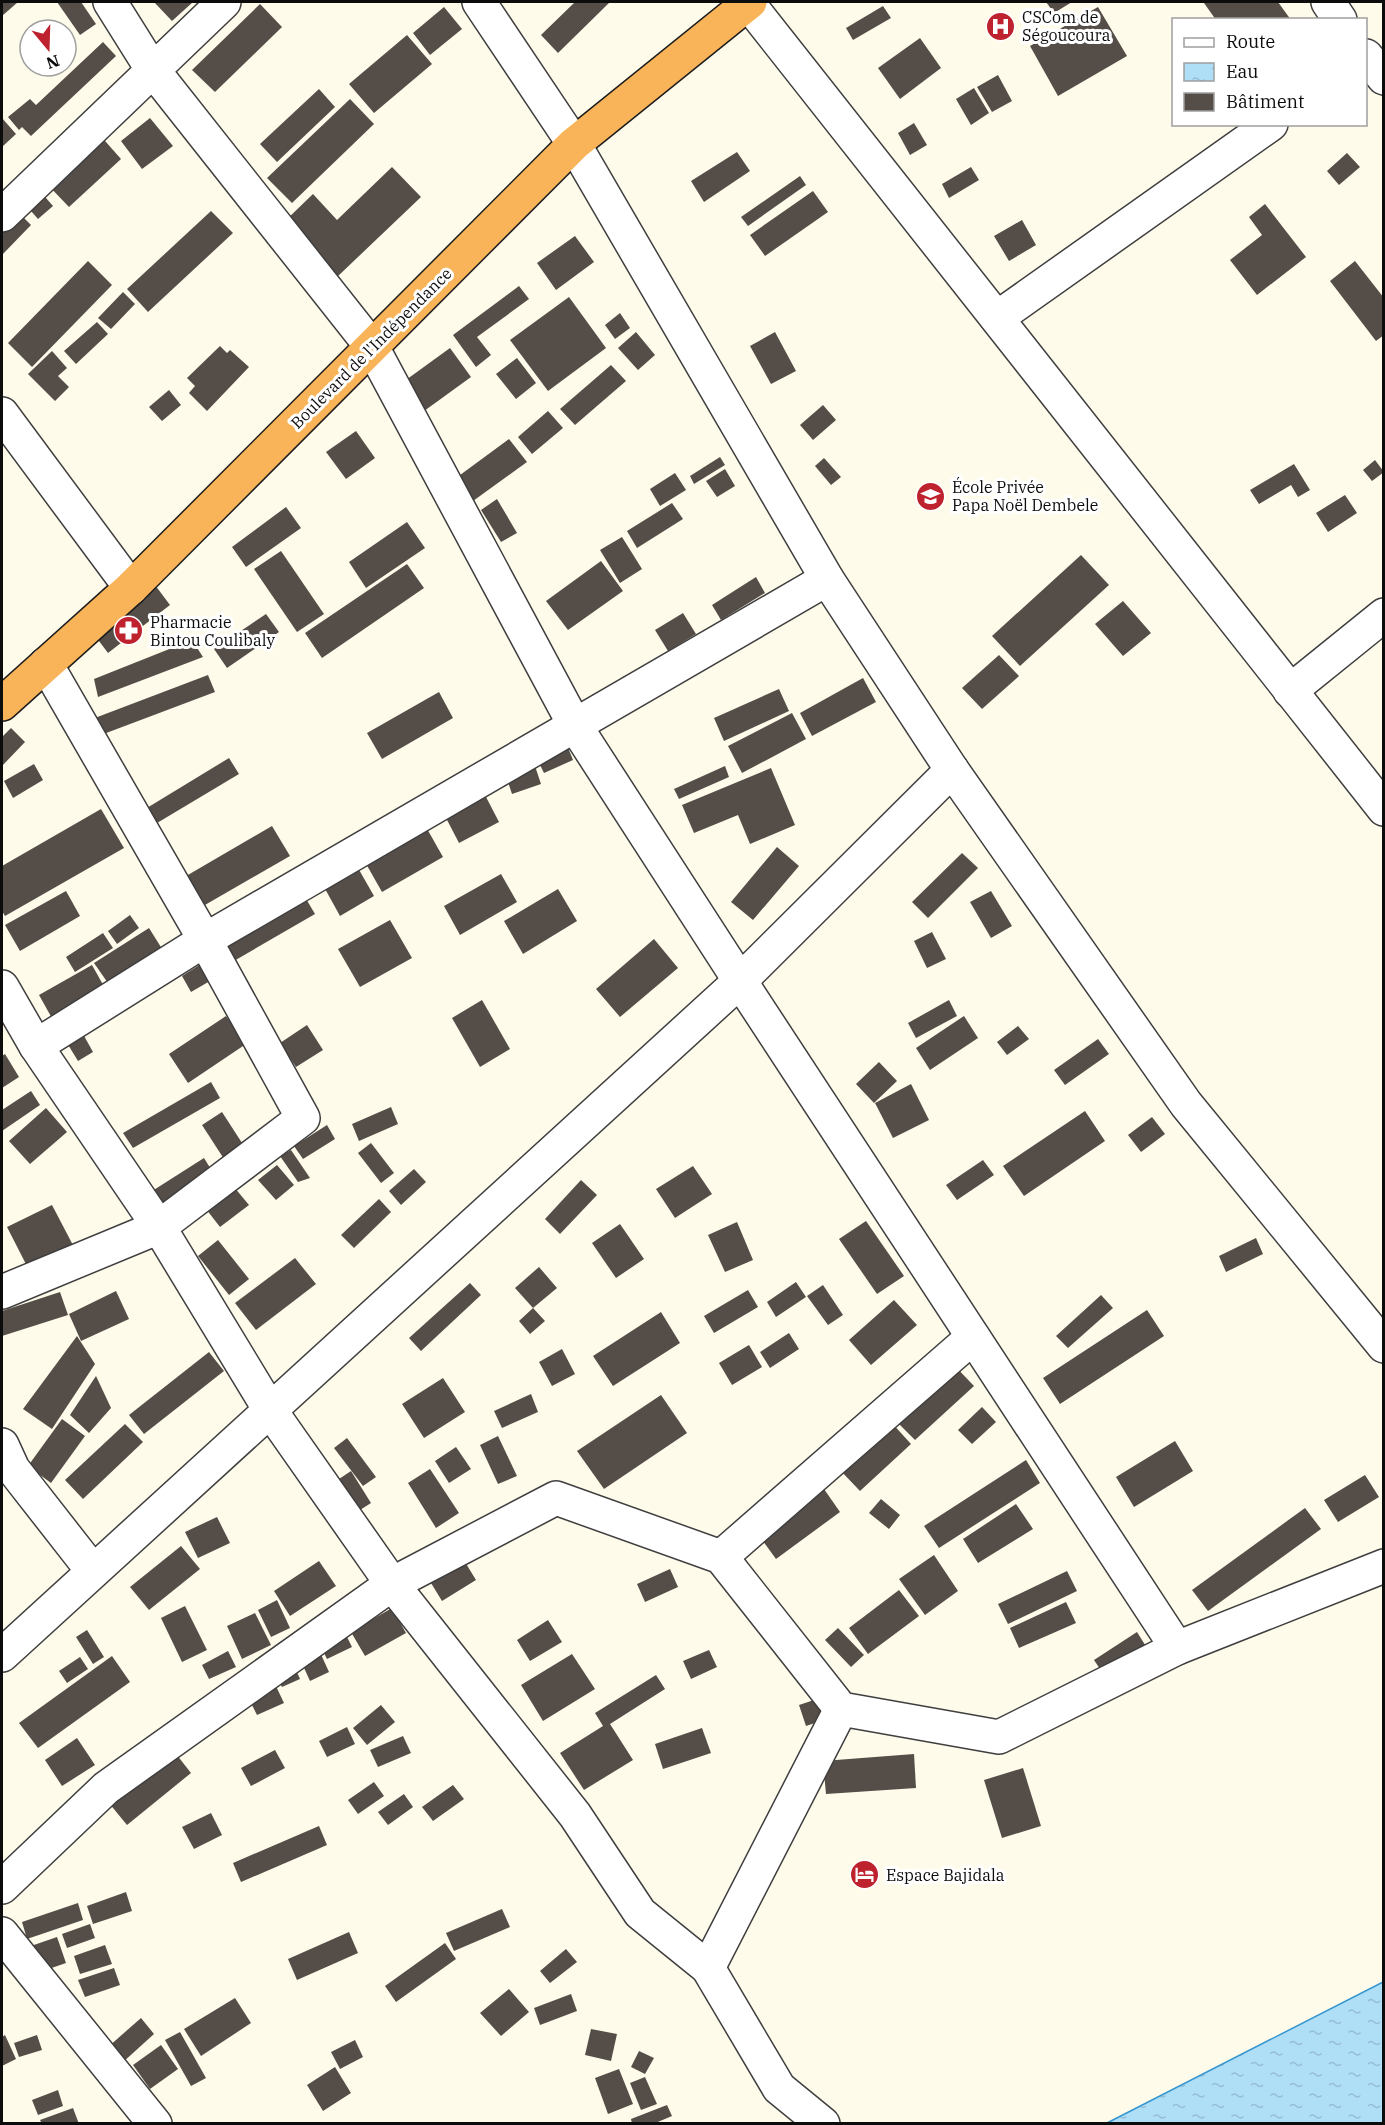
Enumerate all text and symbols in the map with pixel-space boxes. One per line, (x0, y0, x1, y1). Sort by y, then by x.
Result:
place label: CSCom de Ségoucoura (1022, 7, 1111, 45)
hospital icon: CSCom de Ségoucoura (985, 10, 1017, 42)
north arrow (18, 18, 78, 78)
legend (1172, 18, 1367, 126)
text: Route (1226, 30, 1275, 53)
text: N (44, 51, 62, 74)
text: Eau (1226, 60, 1258, 83)
text: Bâtiment (1226, 90, 1304, 113)
street label: Boulevard de l'Indépendance (286, 263, 456, 433)
place label: École Privée Papa Noël Dembele (952, 476, 1098, 515)
school or university icon: École Privée Papa Noël Dembele (915, 480, 947, 512)
place label: Pharmacie Bintou Coulibaly (150, 612, 276, 650)
pharmacy icon: Pharmacie Bintou Coulibaly (113, 615, 145, 647)
hotel icon: Espace Bajidala (849, 1859, 881, 1891)
place label: Espace Bajidala (886, 1865, 1005, 1885)

